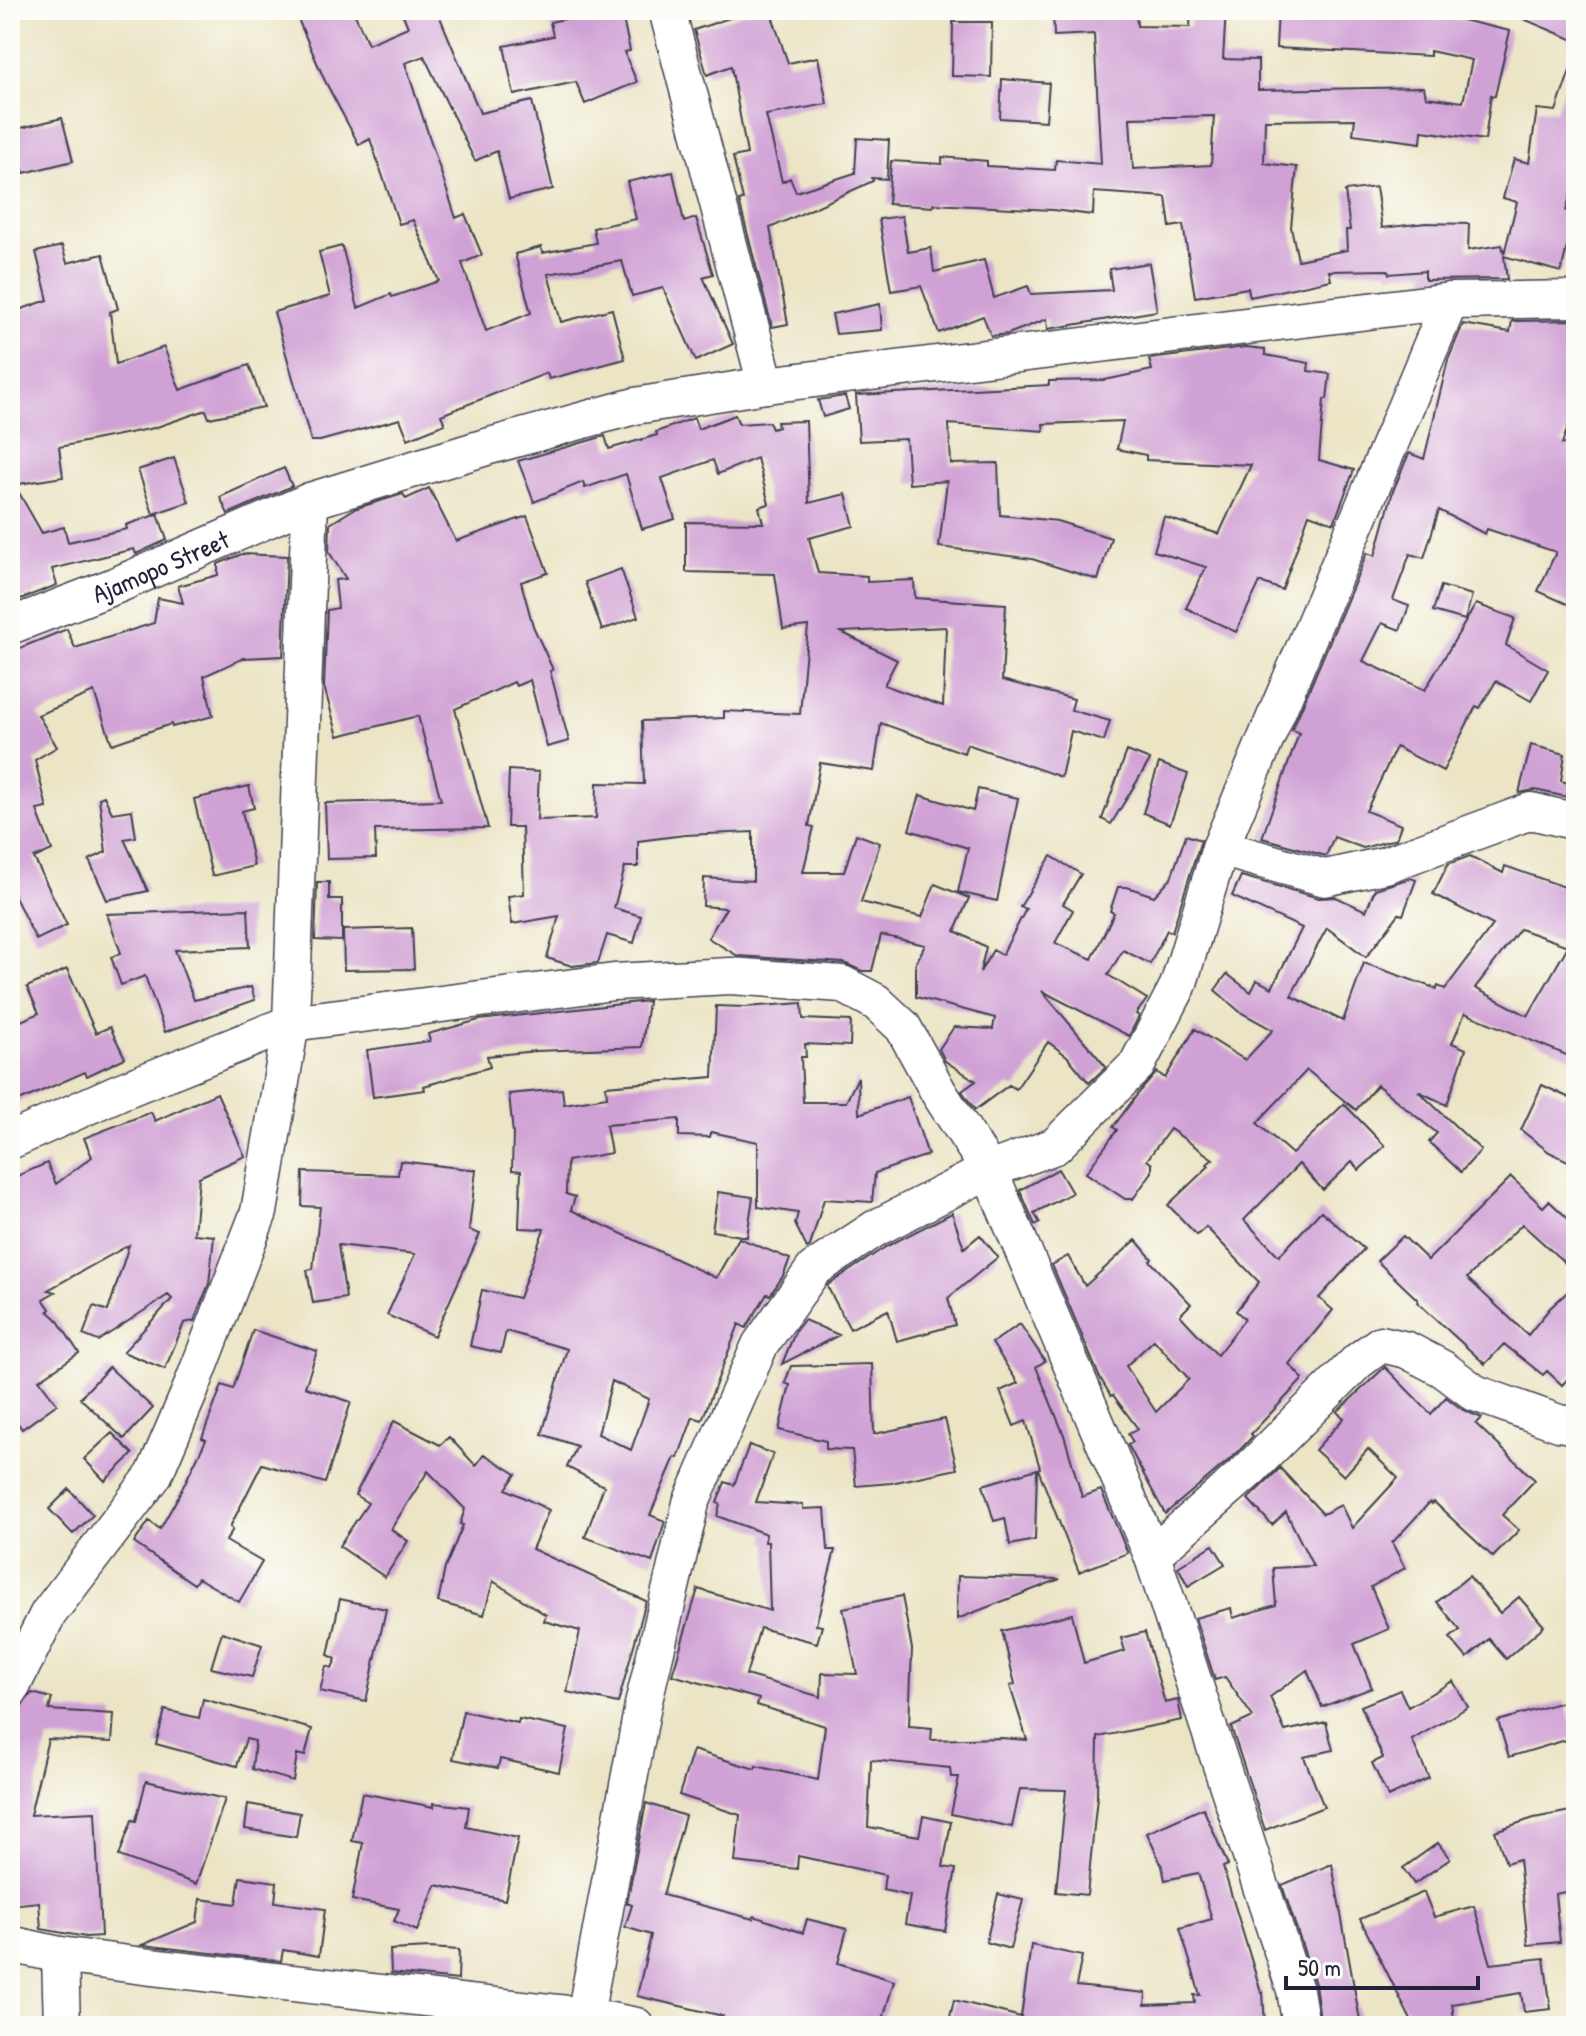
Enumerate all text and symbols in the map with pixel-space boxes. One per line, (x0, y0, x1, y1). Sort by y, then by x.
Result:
street label: Ajamopo Street (87, 521, 235, 610)
scale bar (1286, 1940, 1478, 1990)
text: 50 m (1298, 1951, 1341, 1983)

